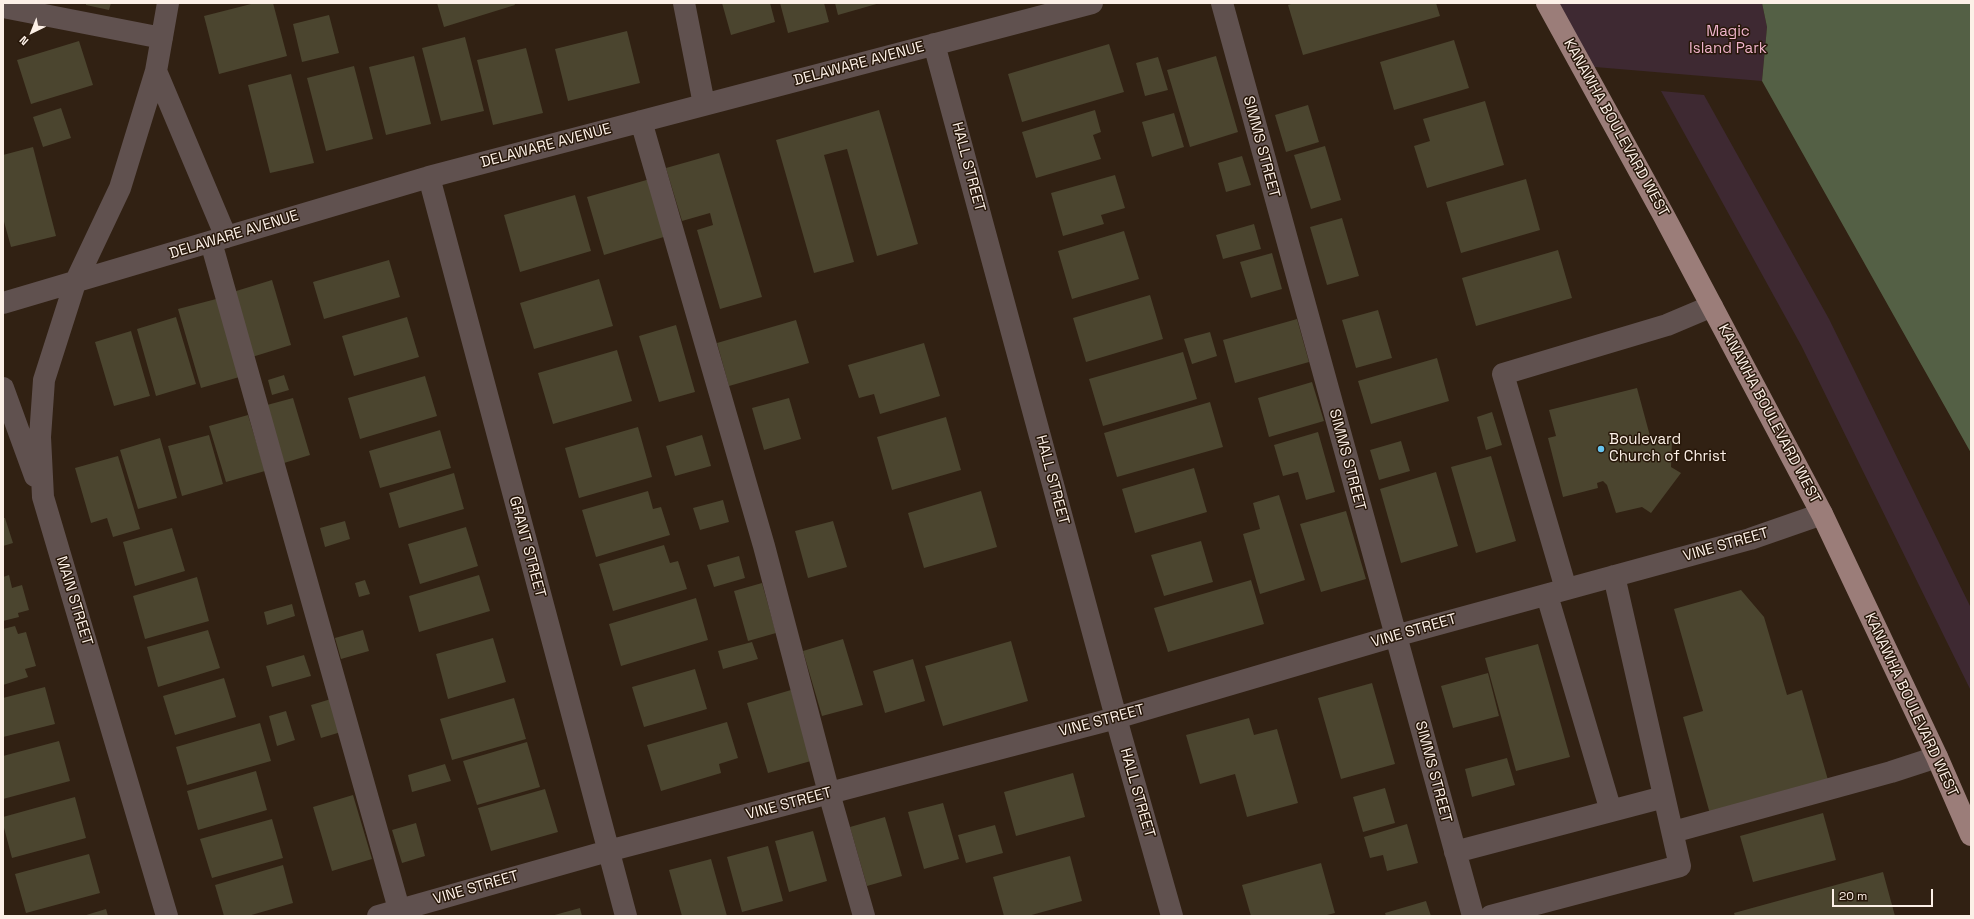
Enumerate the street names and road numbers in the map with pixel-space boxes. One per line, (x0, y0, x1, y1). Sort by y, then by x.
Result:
street label: KANAWHA BOULEVARD WEST (1559, 36, 1673, 220)
street label: DELAWARE AVENUE (792, 38, 926, 90)
street label: SIMMS STREET (1239, 94, 1283, 200)
street label: DELAWARE AVENUE (479, 120, 613, 172)
street label: HALL STREET (947, 120, 989, 214)
street label: DELAWARE AVENUE (167, 207, 301, 263)
street label: KANAWHA BOULEVARD WEST (1714, 321, 1824, 507)
street label: SIMMS STREET (1325, 407, 1369, 513)
street label: HALL STREET (1031, 433, 1073, 527)
street label: GRANT STREET (505, 494, 549, 600)
street label: VINE STREET (1681, 524, 1771, 566)
street label: MAIN STREET (52, 554, 96, 648)
street label: VINE STREET (1369, 610, 1459, 652)
street label: KANAWHA BOULEVARD WEST (1860, 610, 1962, 800)
street label: VINE STREET (1057, 701, 1147, 741)
street label: SIMMS STREET (1411, 719, 1455, 825)
street label: HALL STREET (1116, 746, 1158, 840)
street label: VINE STREET (744, 784, 834, 824)
street label: VINE STREET (431, 867, 521, 909)

